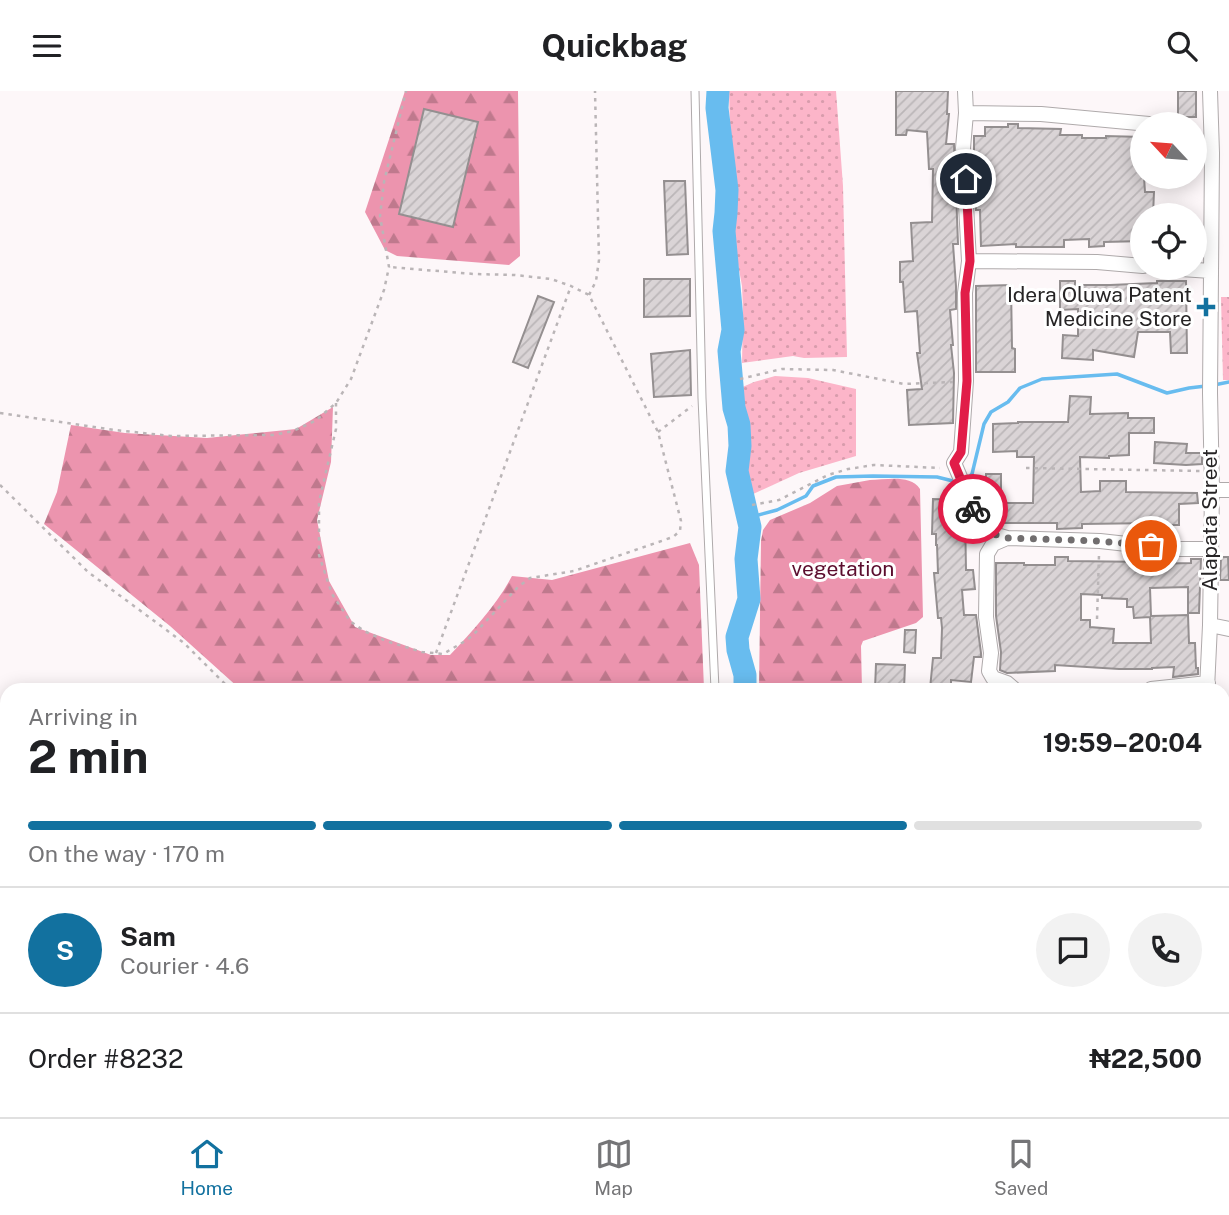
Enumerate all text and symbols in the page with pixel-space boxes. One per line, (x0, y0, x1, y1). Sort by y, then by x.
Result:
icon: menu (28, 27, 66, 65)
text: Quickbag (542, 27, 687, 64)
icon: search (1163, 27, 1201, 65)
north arrow (1130, 112, 1208, 189)
map controls (1130, 112, 1207, 280)
pin (936, 149, 996, 209)
icon: home (947, 160, 985, 198)
button: locate (1130, 203, 1207, 280)
place label: Idera Oluwa Patent Medicine Store (1007, 282, 1192, 331)
marker: Idera Oluwa Patent Medicine Store (1198, 299, 1214, 315)
street label: Alapata Street (1197, 449, 1222, 591)
courier (938, 474, 1008, 544)
icon: bike (954, 490, 992, 528)
pin (1121, 516, 1181, 576)
icon: bag (1132, 527, 1170, 565)
park label: vegetation (792, 556, 894, 581)
text: Arriving in (28, 703, 138, 730)
text: 19:59–20:04 (1043, 727, 1202, 758)
text: 2 min (28, 729, 148, 783)
text: On the way · 170 m (28, 840, 225, 867)
button: chat (1036, 913, 1110, 987)
button: phone (1128, 913, 1202, 987)
text: Sam (120, 921, 176, 952)
text: S (56, 935, 74, 966)
text: Courier · 4.6 (120, 952, 249, 979)
text: Order #8232 (28, 1043, 183, 1074)
text: ₦22,500 (1089, 1043, 1202, 1074)
tab: Home (181, 1135, 233, 1199)
tab: Map (594, 1135, 633, 1199)
tab: Saved (994, 1135, 1048, 1199)

